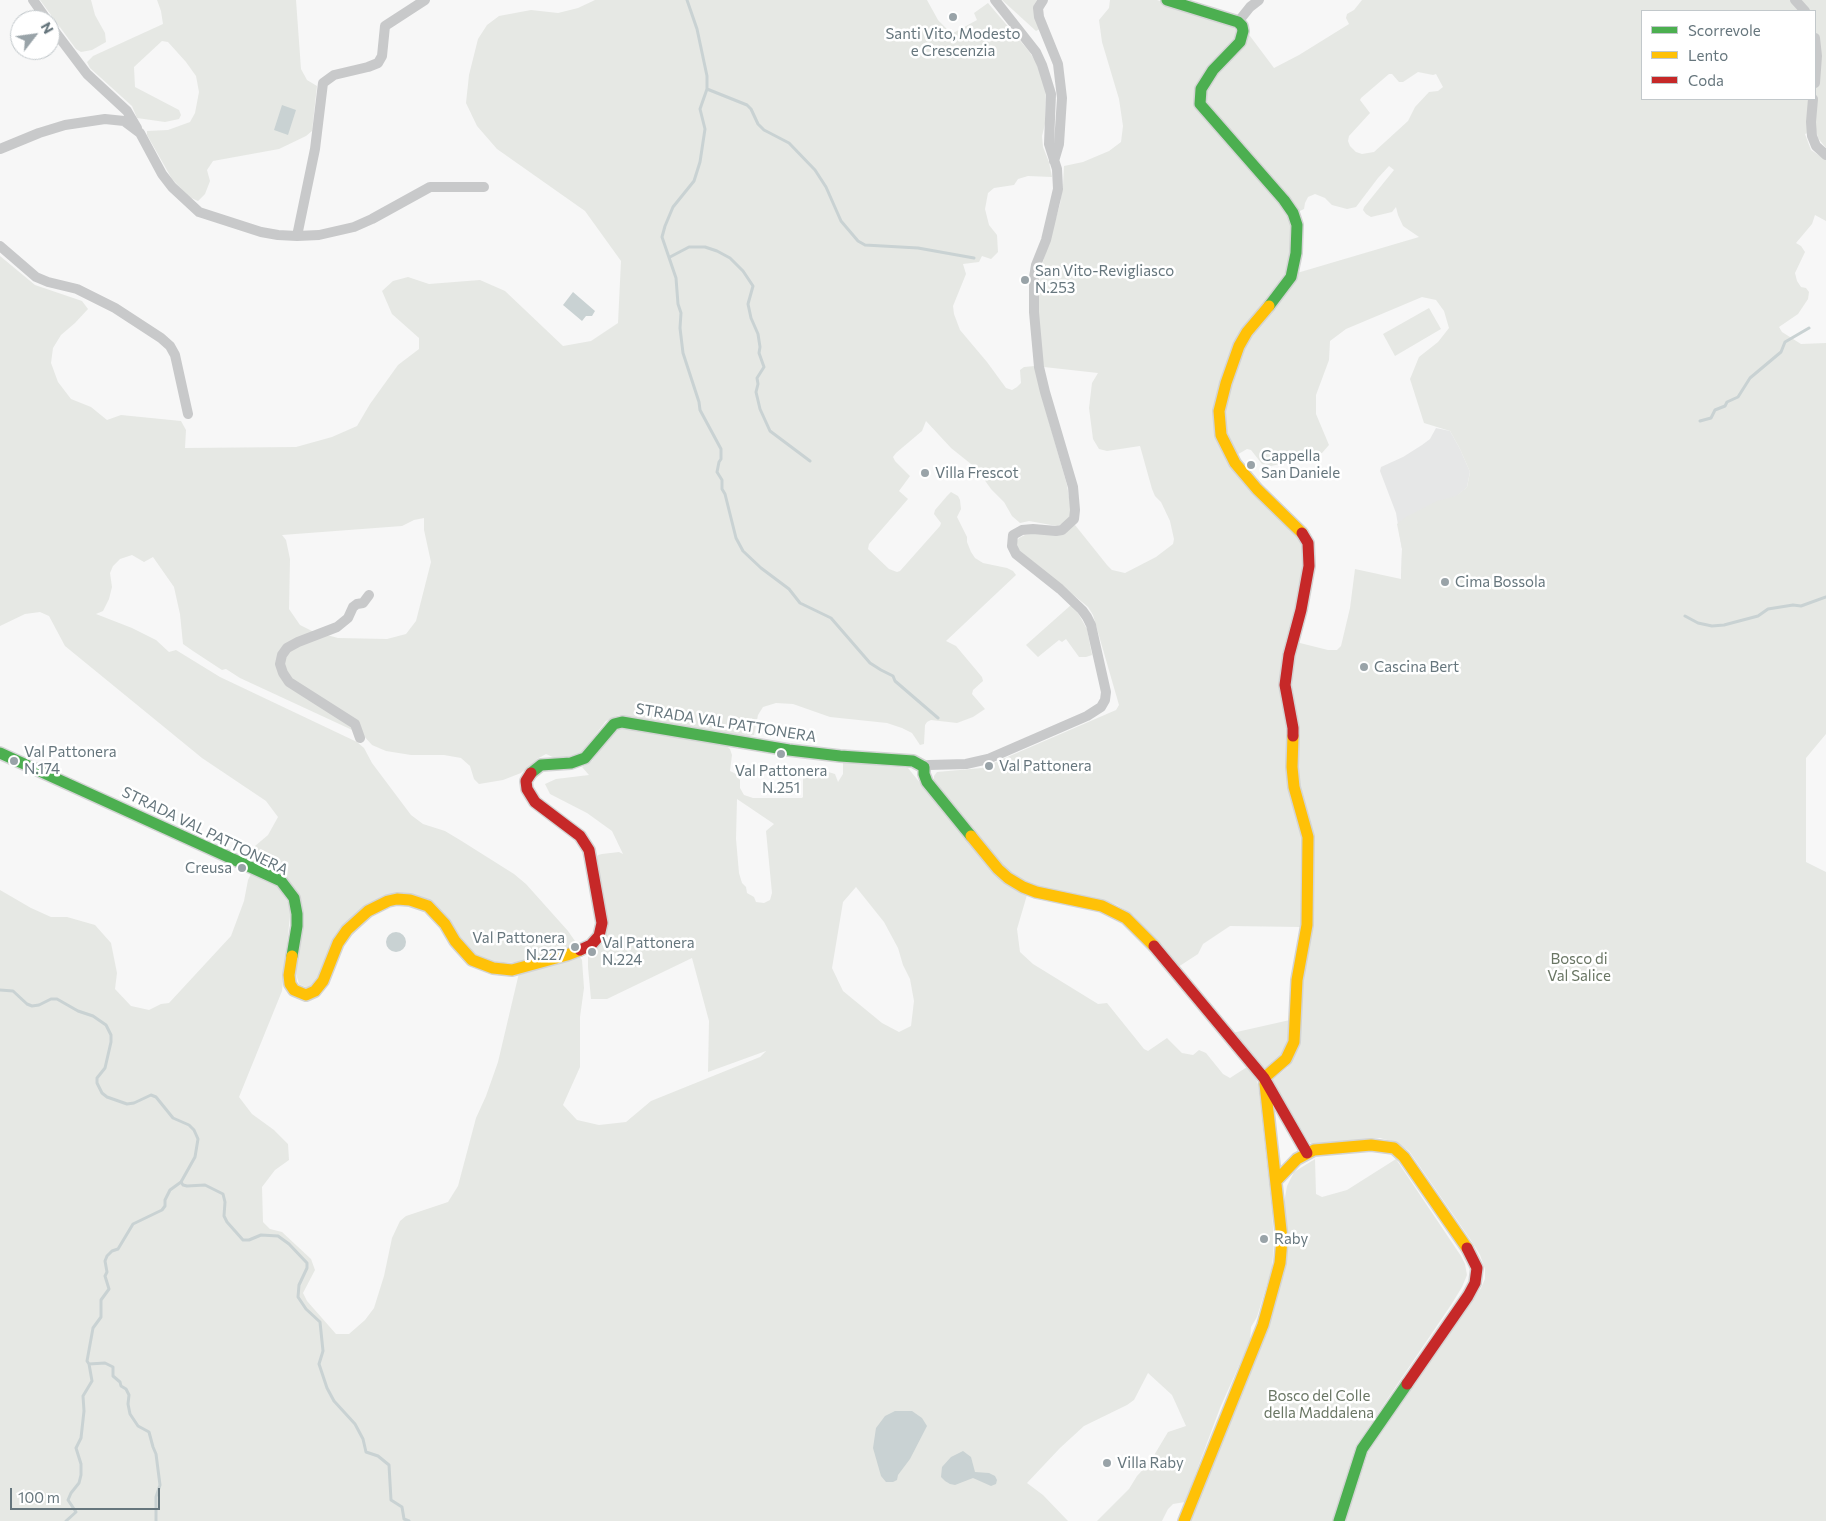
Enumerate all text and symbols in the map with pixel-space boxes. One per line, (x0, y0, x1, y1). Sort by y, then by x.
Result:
north arrow (10, 10, 60, 60)
legend (1641, 10, 1816, 100)
marker: Santi Vito, Modesto e Crescenzia (947, 11, 959, 23)
text: N (38, 19, 58, 37)
text: Scorrevole (1688, 21, 1761, 39)
place label: Santi Vito, Modesto e Crescenzia (886, 25, 1020, 60)
text: Lento (1688, 46, 1728, 64)
text: Coda (1688, 71, 1724, 89)
place label: San Vito-Revigliasco N.253 (1035, 262, 1174, 297)
marker: San Vito-Revigliasco N.253 (1019, 274, 1031, 286)
place label: Cappella San Daniele (1261, 447, 1340, 482)
marker: Cappella San Daniele (1245, 459, 1257, 471)
place label: Villa Frescot (935, 464, 1019, 482)
marker: Villa Frescot (919, 467, 931, 479)
place label: Cima Bossola (1455, 573, 1546, 591)
marker: Cima Bossola (1439, 576, 1451, 588)
place label: Cascina Bert (1374, 658, 1459, 676)
marker: Cascina Bert (1358, 661, 1370, 673)
street label: STRADA VAL PATTONERA (634, 700, 818, 746)
place label: Val Pattonera N.174 (24, 743, 117, 778)
marker: Val Pattonera N.251 (775, 748, 787, 760)
marker: Val Pattonera N.174 (8, 755, 20, 767)
place label: Val Pattonera (999, 757, 1092, 775)
marker: Val Pattonera (983, 760, 995, 772)
place label: Val Pattonera N.251 (735, 762, 827, 797)
street label: STRADA VAL PATTONERA (119, 783, 291, 879)
place label: Creusa (185, 859, 232, 877)
marker: Creusa (236, 862, 248, 874)
place label: Val Pattonera N.227 (472, 929, 565, 964)
place label: Val Pattonera N.224 (602, 934, 695, 969)
marker: Val Pattonera N.227 (569, 941, 581, 953)
marker: Val Pattonera N.224 (586, 946, 598, 958)
park label: Bosco di Val Salice (1547, 950, 1611, 985)
place label: Raby (1274, 1230, 1308, 1248)
marker: Raby (1258, 1233, 1270, 1245)
park label: Bosco del Colle della Maddalena (1264, 1387, 1374, 1422)
place label: Villa Raby (1117, 1454, 1184, 1472)
marker: Villa Raby (1101, 1457, 1113, 1469)
scale bar (12, 1478, 162, 1510)
text: 100 m (18, 1488, 60, 1506)

